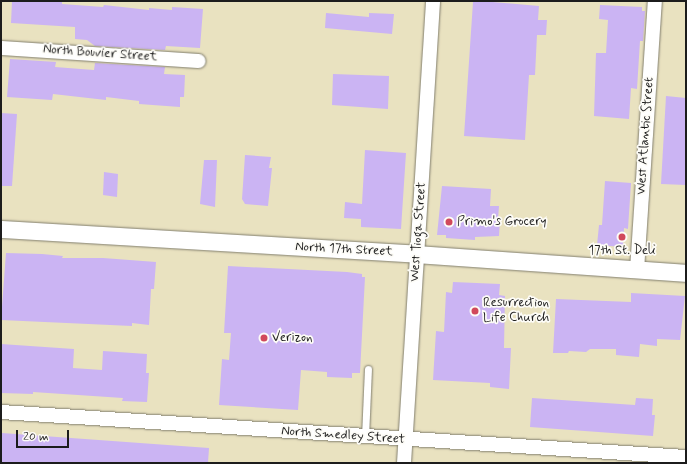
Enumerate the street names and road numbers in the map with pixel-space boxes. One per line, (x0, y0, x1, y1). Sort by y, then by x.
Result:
street label: North Bouvier Street (42, 42, 158, 66)
street label: West Atlantic Street (634, 75, 658, 197)
street label: West Tioga Street (408, 182, 430, 282)
street label: North 17th Street (295, 240, 393, 260)
street label: North Smedley Street (281, 424, 405, 448)

